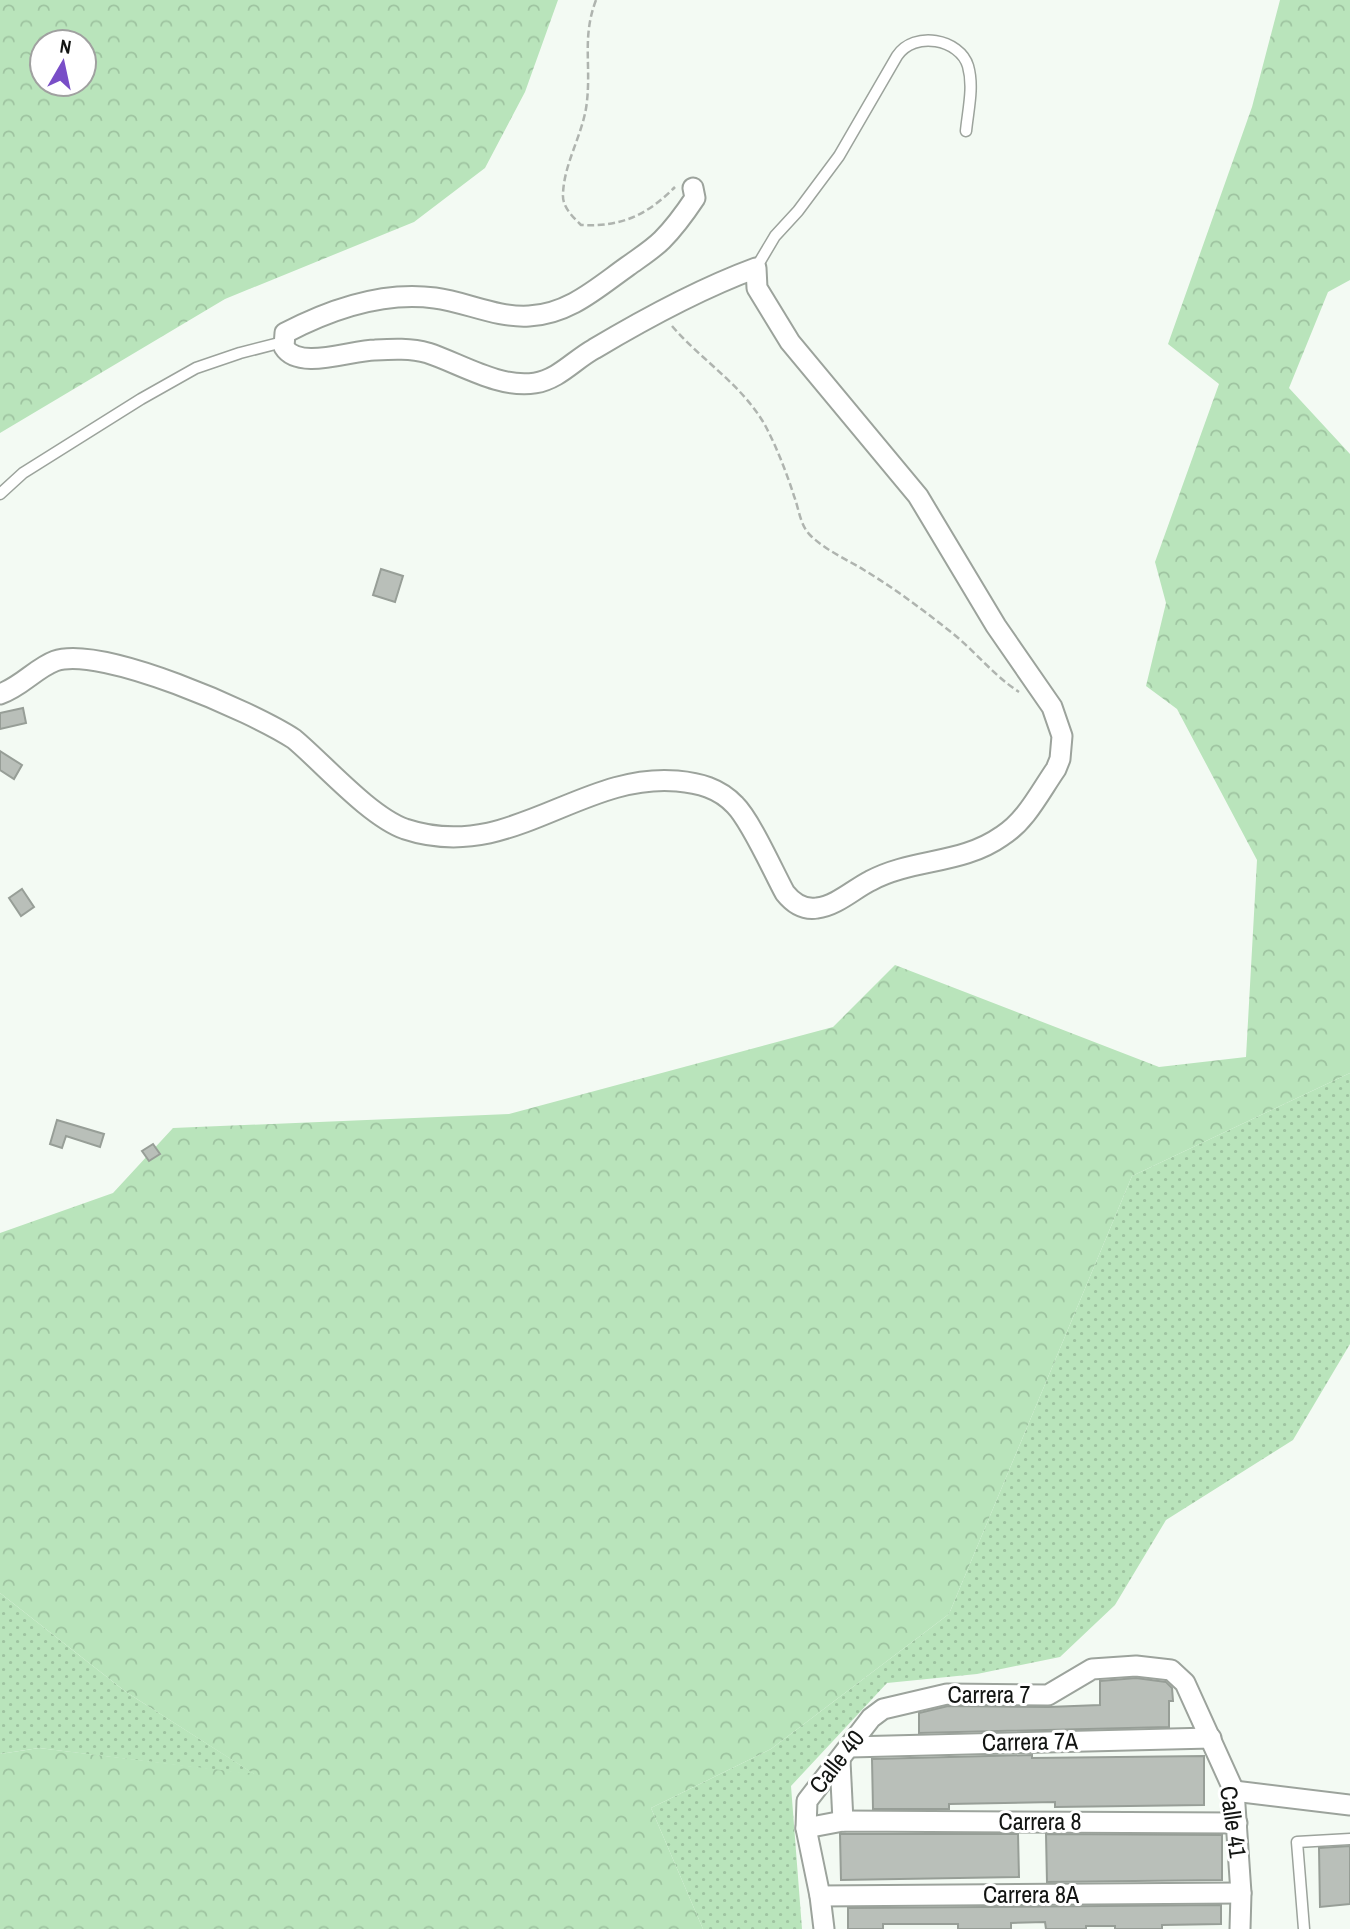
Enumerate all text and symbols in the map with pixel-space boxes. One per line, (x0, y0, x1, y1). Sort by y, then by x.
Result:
north arrow (28, 28, 98, 98)
text: N (58, 32, 73, 60)
street label: Carrera 7 (947, 1678, 1031, 1710)
street label: Calle 40 (801, 1723, 871, 1800)
street label: Carrera 7A (982, 1724, 1079, 1758)
street label: Calle 41 (1213, 1784, 1255, 1860)
street label: Carrera 8 (998, 1805, 1082, 1837)
street label: Carrera 8A (983, 1878, 1080, 1910)

